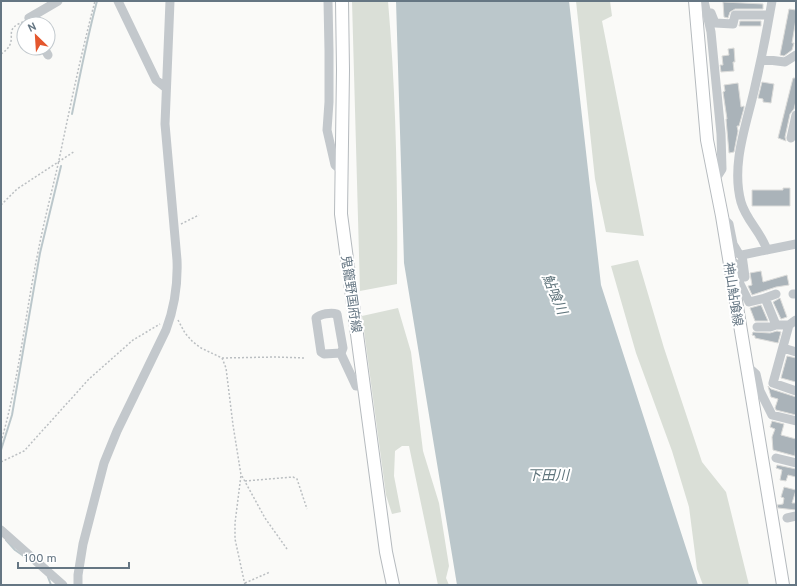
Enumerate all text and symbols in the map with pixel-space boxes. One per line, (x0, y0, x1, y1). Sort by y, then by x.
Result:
north arrow (16, 16, 56, 56)
text: N (26, 20, 39, 36)
street label: 鬼籠野国府線 (337, 254, 364, 334)
street label: 神山鮎喰線 (719, 261, 746, 328)
water label: 鮎喰川 (538, 272, 570, 319)
water label: 下田川 (527, 468, 571, 485)
scale bar (18, 544, 129, 570)
text: 100 m (24, 551, 57, 567)

